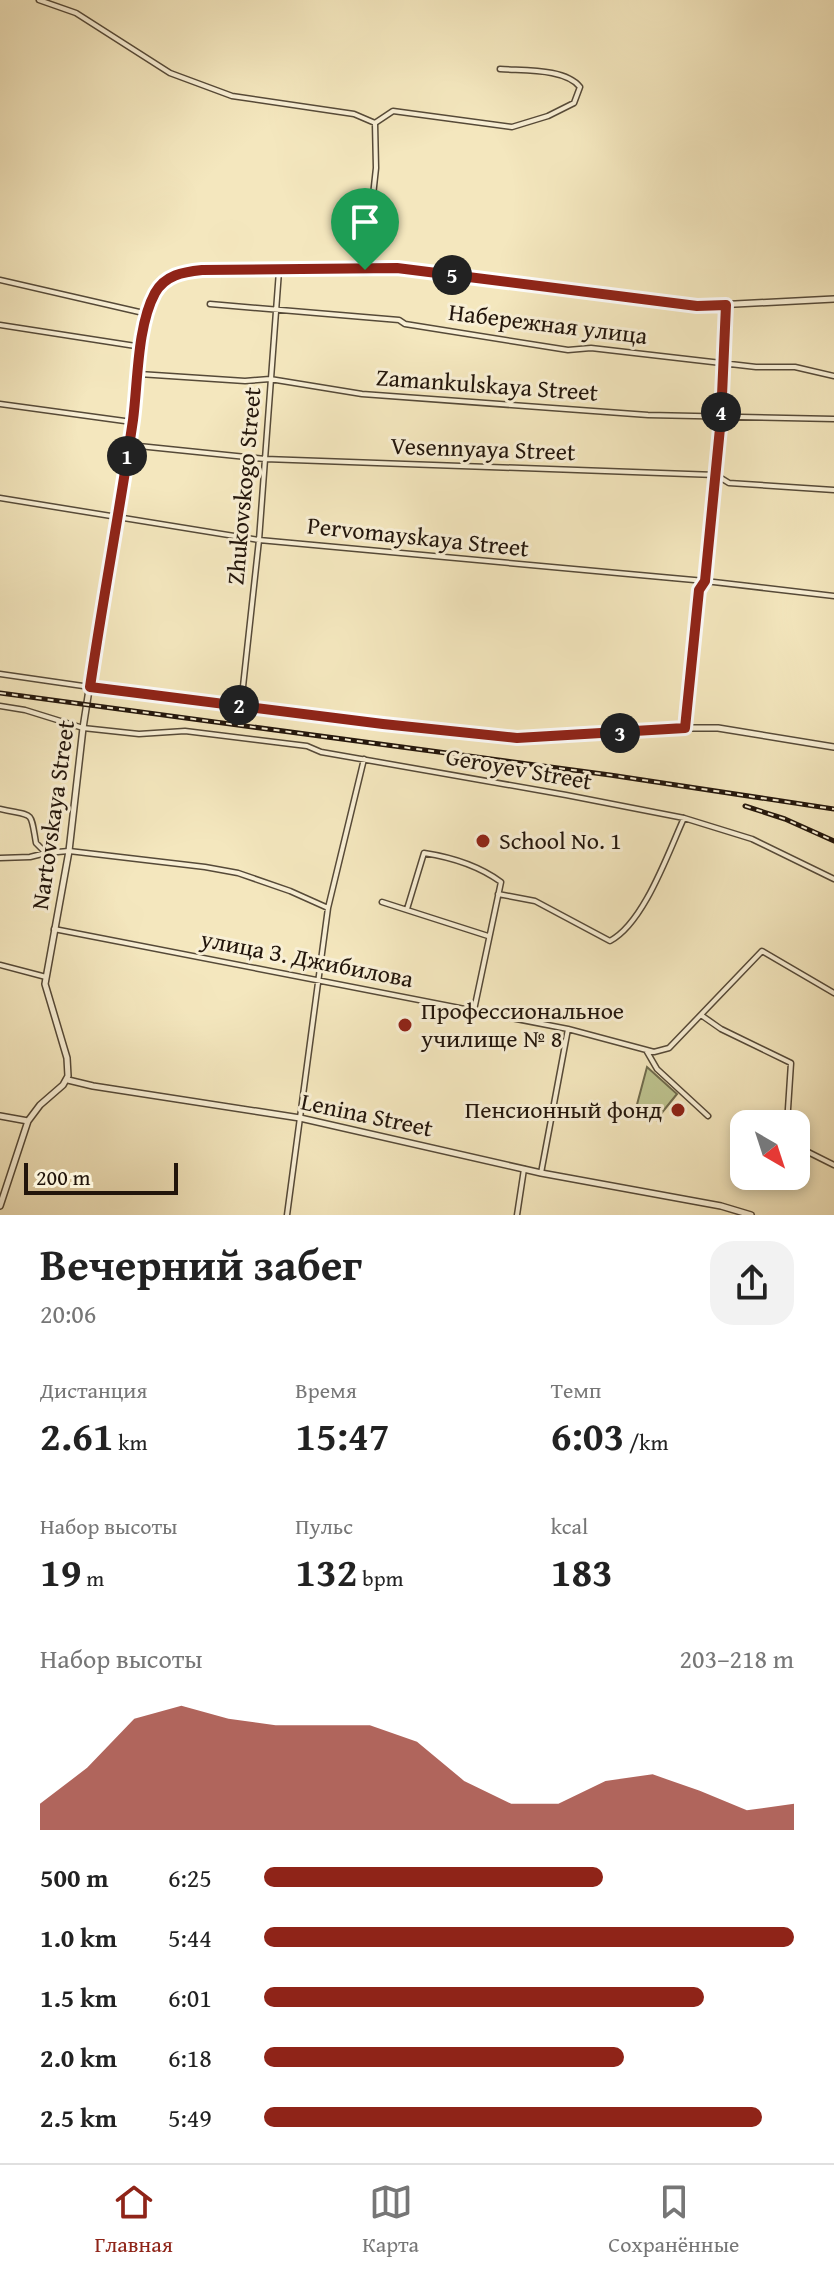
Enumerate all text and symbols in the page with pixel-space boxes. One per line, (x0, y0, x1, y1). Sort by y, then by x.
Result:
pin (331, 188, 399, 270)
icon: arrive (343, 200, 387, 244)
pin: 5 (432, 255, 472, 295)
text: 5 (446, 259, 458, 291)
street label: Набережная улица (447, 294, 650, 353)
street label: Zamankulskaya Street (375, 359, 600, 410)
street label: Zhukovskogo Street (217, 385, 270, 586)
pin: 4 (701, 392, 741, 432)
text: 4 (715, 396, 727, 428)
street label: Vesennyaya Street (390, 428, 577, 469)
pin: 1 (107, 436, 147, 476)
text: 1 (121, 440, 133, 472)
street label: Pervomayskaya Street (305, 507, 531, 566)
pin: 2 (219, 685, 259, 725)
text: 2 (233, 689, 245, 721)
pin: 3 (600, 713, 640, 753)
street label: Nartovskaya Street (22, 717, 83, 912)
text: 3 (614, 717, 626, 749)
street label: Geroyev Street (443, 738, 595, 799)
place label: School No. 1 (499, 823, 622, 858)
marker: School No. 1 (474, 832, 492, 850)
street label: улица З. Джибилова (197, 921, 417, 996)
place label: Профессиональное училище № 8 (420, 993, 624, 1056)
marker: Профессиональное училище № 8 (396, 1016, 414, 1034)
street label: Lenina Street (298, 1083, 437, 1146)
place label: Пенсионный фонд (465, 1092, 662, 1127)
marker: Пенсионный фонд (669, 1101, 687, 1119)
north arrow (730, 1110, 810, 1190)
map controls (730, 1110, 810, 1190)
scale bar (24, 1159, 178, 1195)
text: 200 m (36, 1161, 91, 1193)
text: Вечерний забег (40, 1232, 362, 1296)
button: share (710, 1241, 794, 1325)
text: 20:06 (40, 1294, 96, 1333)
text: Дистанция (40, 1374, 148, 1406)
text: Время (295, 1374, 357, 1406)
text: Темп (551, 1374, 601, 1406)
text: 2.61 (40, 1406, 113, 1465)
text: 15:47 (295, 1406, 390, 1465)
text: 6:03 (551, 1406, 624, 1465)
text: km (113, 1426, 147, 1458)
text: /km (624, 1426, 669, 1458)
text: Набор высоты (40, 1510, 177, 1542)
text: Пульс (295, 1510, 353, 1542)
text: kcal (551, 1510, 588, 1542)
text: 19 (40, 1542, 81, 1601)
text: 132 (295, 1542, 358, 1601)
text: 183 (551, 1542, 613, 1601)
text: m (81, 1562, 104, 1594)
text: bpm (358, 1562, 404, 1594)
text: Набор высоты (40, 1639, 202, 1678)
text: 203–218 m (680, 1639, 794, 1678)
text: 500 m (40, 1858, 108, 1897)
text: 6:25 (168, 1858, 212, 1897)
text: 1.0 km (40, 1918, 117, 1957)
text: 5:44 (168, 1918, 212, 1957)
text: 1.5 km (40, 1978, 117, 2017)
text: 6:01 (168, 1978, 212, 2017)
text: 2.0 km (40, 2038, 117, 2077)
text: 6:18 (168, 2038, 212, 2077)
text: 2.5 km (40, 2098, 117, 2137)
text: 5:49 (168, 2098, 212, 2137)
tab: Главная (95, 2180, 173, 2260)
tab: Карта (362, 2180, 419, 2260)
tab: Сохранённые (608, 2180, 739, 2260)

